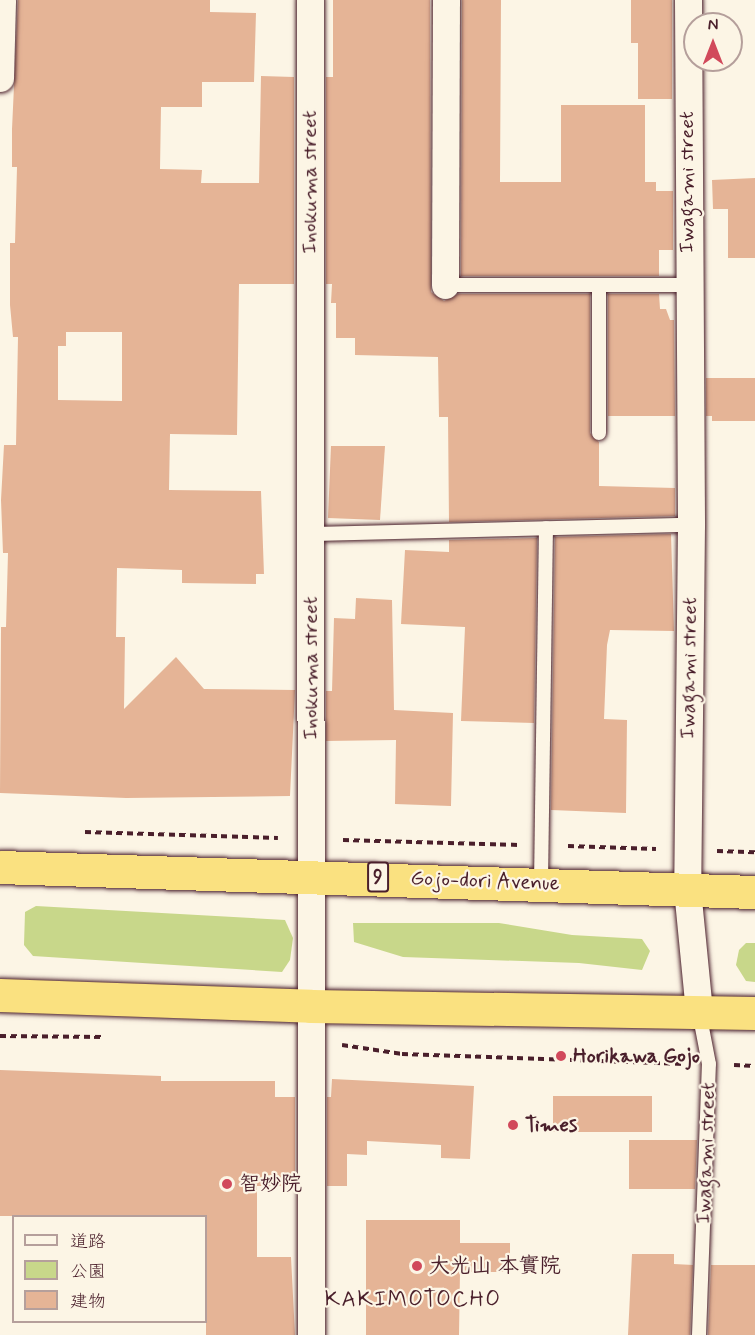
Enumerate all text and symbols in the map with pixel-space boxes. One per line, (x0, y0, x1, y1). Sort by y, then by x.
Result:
north arrow (683, 12, 743, 72)
text: N (708, 15, 718, 36)
street label: Inokuma street (297, 110, 323, 254)
street label: Iwagami street (674, 111, 700, 253)
street label: Inokuma street (298, 596, 324, 740)
street label: Iwagami street (675, 597, 703, 739)
road number: 9 (366, 860, 390, 894)
street label: Gojo-dori Avenue (408, 866, 562, 896)
place label: Horikawa Gojo (573, 1043, 703, 1069)
marker: Horikawa Gojo (554, 1049, 568, 1063)
street label: Iwagami street (691, 1082, 721, 1224)
place label: Times (525, 1112, 577, 1138)
marker: Times (506, 1118, 520, 1132)
place label: 智妙院 (239, 1171, 302, 1197)
marker: 智妙院 (220, 1177, 234, 1191)
legend (12, 1215, 207, 1323)
text: 道路 (70, 1230, 106, 1254)
place label: 大光山 本實院 (429, 1253, 561, 1279)
marker: 大光山 本實院 (410, 1259, 424, 1273)
text: 公園 (70, 1260, 106, 1284)
district label: KAKIMOTOCHO (327, 1288, 499, 1314)
text: 建物 (70, 1290, 106, 1314)

